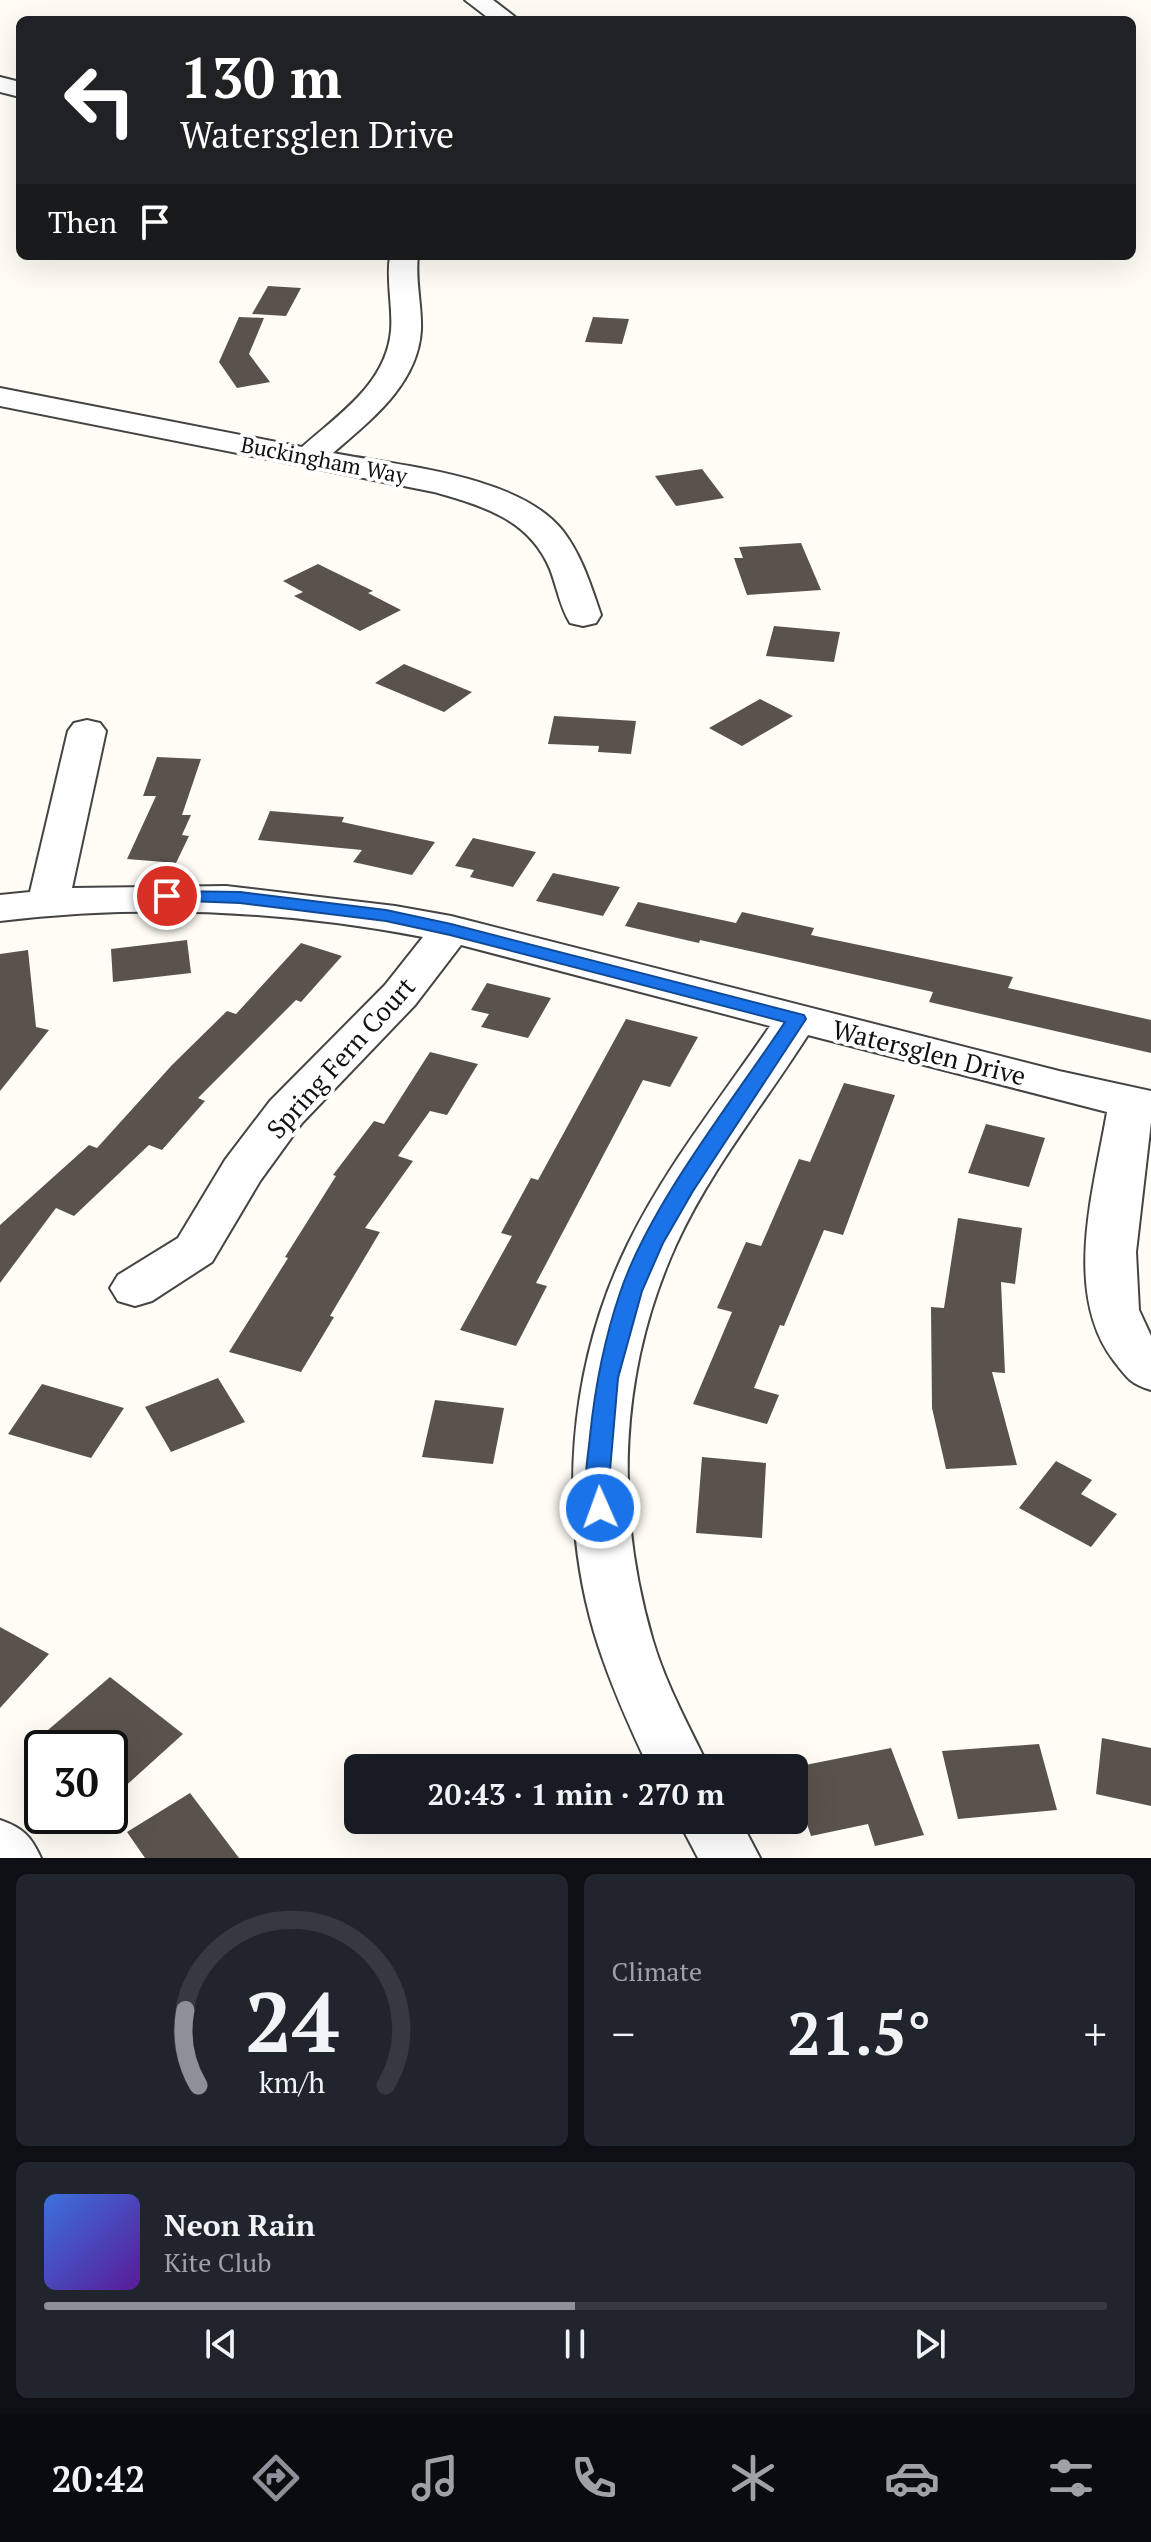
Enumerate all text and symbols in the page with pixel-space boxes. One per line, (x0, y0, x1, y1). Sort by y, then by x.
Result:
text: 130 m (180, 40, 342, 114)
icon: left (48, 48, 152, 152)
text: Watersglen Drive (180, 111, 454, 158)
icon: arrive (133, 200, 177, 244)
text: Then (48, 202, 117, 242)
street label: Buckingham Way (239, 429, 411, 490)
pin (133, 862, 201, 930)
icon: arrive (145, 874, 189, 918)
street label: Spring Fern Court (259, 969, 422, 1145)
street label: Watersglen Drive (829, 1012, 1029, 1092)
position arrow (558, 1466, 642, 1550)
speed limit sign: 30 (24, 1730, 128, 1834)
text: 20:43 · 1 min · 270 m (428, 1774, 724, 1814)
text: Climate (612, 1954, 702, 1988)
text: 24 (245, 1966, 339, 2076)
text: 21.5° (787, 1993, 931, 2072)
text: − (612, 2004, 635, 2063)
text: + (1084, 2004, 1107, 2063)
text: km/h (259, 2063, 325, 2101)
text: Neon Rain (164, 2205, 315, 2245)
text: Kite Club (164, 2245, 271, 2279)
icon: previous (199, 2322, 243, 2366)
icon: pause (553, 2322, 597, 2366)
icon: next (908, 2322, 952, 2366)
icon: directions (248, 2450, 304, 2506)
icon: music (407, 2450, 463, 2506)
icon: phone (566, 2450, 622, 2506)
icon: climate (725, 2450, 781, 2506)
icon: car (884, 2450, 940, 2506)
icon: filters (1043, 2450, 1099, 2506)
text: 20:42 (52, 2455, 145, 2502)

